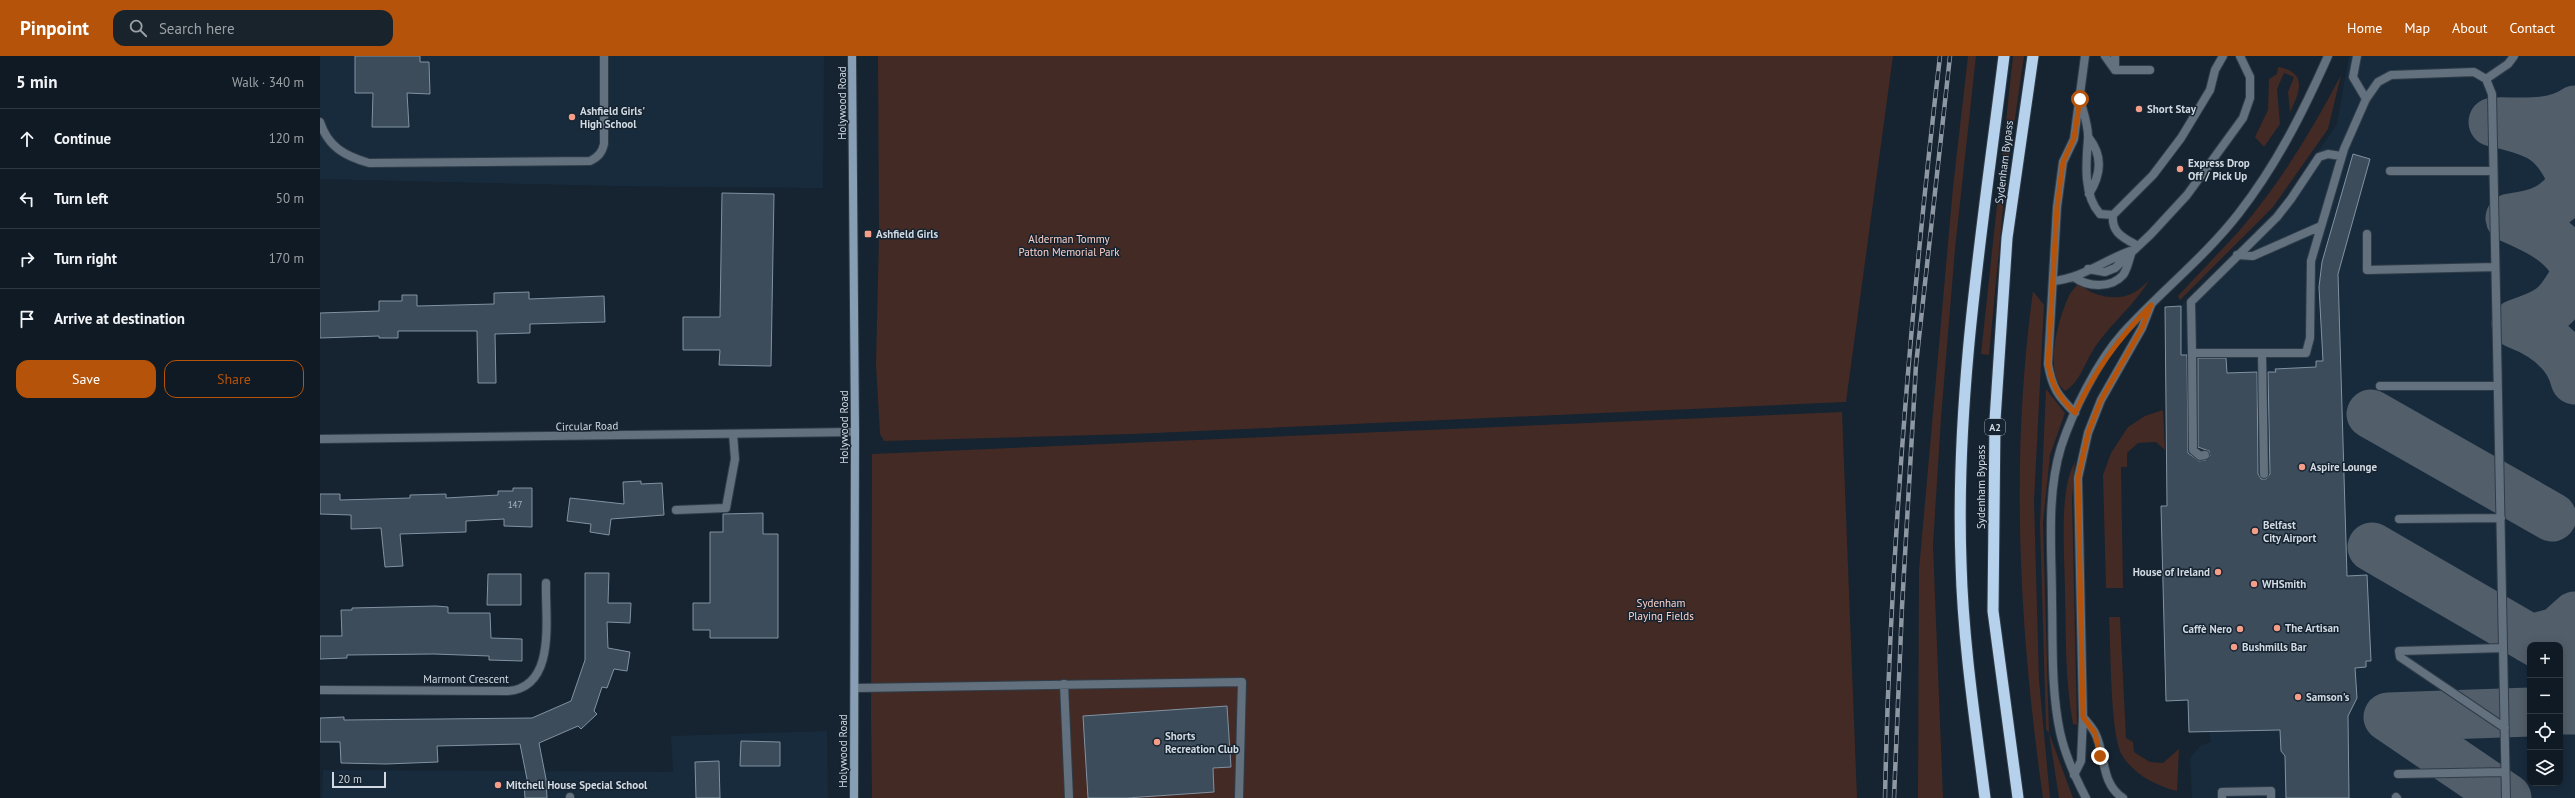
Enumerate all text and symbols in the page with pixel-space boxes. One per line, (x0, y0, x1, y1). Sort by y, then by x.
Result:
search box (113, 10, 393, 46)
text: Pinpoint (20, 16, 89, 40)
icon: search (127, 17, 149, 39)
text: Search here (159, 19, 235, 38)
text: Home (2347, 19, 2382, 37)
text: Map (2404, 19, 2430, 37)
text: About (2452, 19, 2488, 37)
text: Contact (2510, 19, 2555, 37)
street label: Holywood Road (835, 66, 849, 140)
text: 5 min (16, 71, 57, 93)
text: Walk · 340 m (232, 74, 304, 91)
route start (2071, 90, 2089, 108)
place label: Short Stay (2147, 102, 2197, 116)
place label: Ashfield Girls' High School (580, 104, 645, 131)
marker: Short Stay (2134, 104, 2144, 114)
marker: Ashfield Girls' High School (567, 112, 577, 122)
street label: Sydenham Bypass (1992, 119, 2016, 205)
icon: ahead (16, 128, 38, 150)
text: Continue (54, 129, 111, 148)
text: 120 m (269, 130, 304, 147)
place label: Express Drop Off / Pick Up (2188, 156, 2250, 183)
marker: Express Drop Off / Pick Up (2175, 164, 2185, 174)
icon: left (16, 188, 38, 210)
text: Turn left (54, 189, 108, 208)
text: 50 m (276, 190, 304, 207)
place label: Ashfield Girls (876, 227, 939, 241)
marker: Ashfield Girls (863, 229, 873, 239)
park label: Alderman Tommy Patton Memorial Park (1018, 232, 1120, 259)
icon: right (16, 248, 38, 270)
text: Turn right (54, 249, 117, 268)
text: 170 m (269, 250, 304, 267)
icon: arrive (16, 308, 38, 330)
text: Arrive at destination (54, 309, 185, 328)
button: Save (16, 360, 156, 398)
button: Share (164, 360, 304, 398)
street label: Holywood Road (837, 390, 851, 464)
street label: Circular Road (556, 418, 618, 434)
road number: A2 (1985, 419, 2005, 435)
street label: Sydenham Bypass (1974, 445, 1988, 529)
place label: Aspire Lounge (2310, 460, 2377, 474)
marker: Aspire Lounge (2297, 462, 2307, 472)
house number: 147 (508, 499, 522, 510)
place label: Belfast City Airport (2263, 518, 2316, 545)
marker: Belfast City Airport (2250, 526, 2260, 536)
place label: House of Ireland (2133, 565, 2210, 579)
marker: House of Ireland (2213, 567, 2223, 577)
place label: WHSmith (2262, 577, 2306, 591)
marker: WHSmith (2249, 579, 2259, 589)
park label: Sydenham Playing Fields (1628, 596, 1694, 623)
place label: The Artisan (2285, 621, 2339, 635)
place label: Caffè Nero (2183, 622, 2232, 636)
marker: The Artisan (2272, 623, 2282, 633)
marker: Caffè Nero (2235, 624, 2245, 634)
place label: Bushmills Bar (2242, 640, 2307, 654)
marker: Bushmills Bar (2229, 642, 2239, 652)
map controls (2527, 642, 2563, 786)
button: + (2527, 642, 2563, 678)
street label: Marmont Crescent (423, 672, 509, 686)
button: − (2527, 678, 2563, 714)
place label: Samson's (2306, 690, 2350, 704)
marker: Samson's (2293, 692, 2303, 702)
street label: Holywood Road (836, 714, 850, 788)
button: locate (2527, 714, 2563, 750)
place label: Shorts Recreation Club (1165, 729, 1239, 756)
marker: Shorts Recreation Club (1152, 737, 1162, 747)
route end (2091, 747, 2109, 765)
button: layers (2527, 750, 2563, 786)
scale bar (332, 770, 386, 789)
text: 20 m (338, 772, 362, 786)
place label: Mitchell House Special School (506, 778, 648, 792)
marker: Mitchell House Special School (493, 780, 503, 790)

